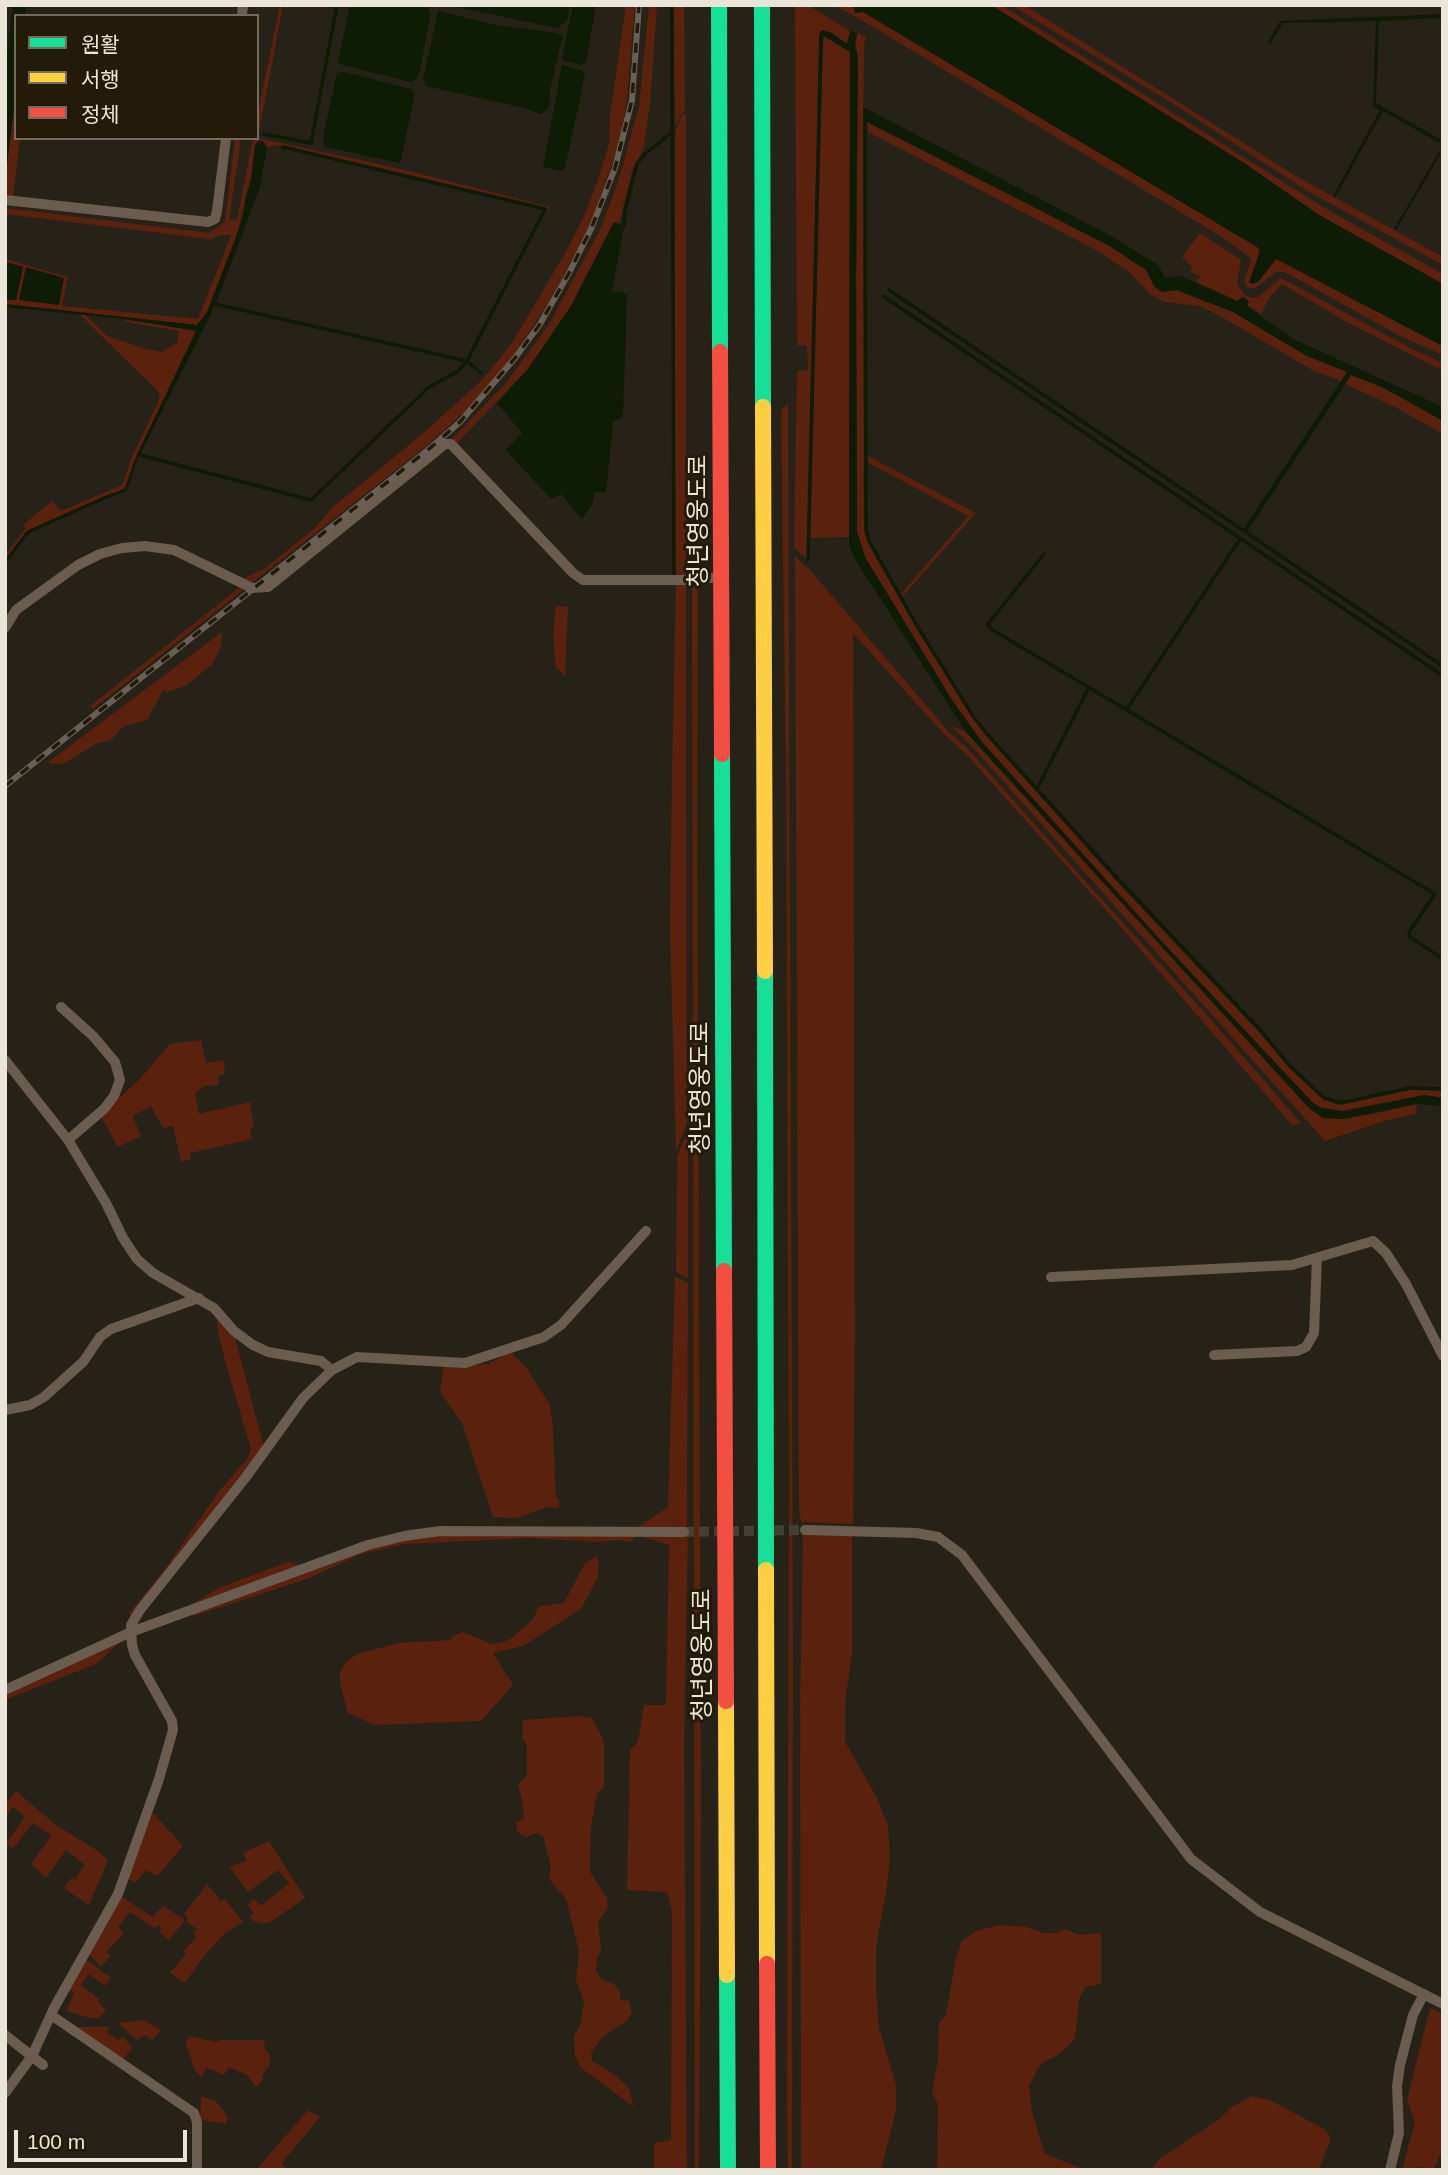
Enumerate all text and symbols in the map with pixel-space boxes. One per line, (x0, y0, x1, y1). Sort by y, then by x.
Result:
legend (14, 14, 259, 140)
text: 원활 (81, 33, 120, 56)
text: 서행 (81, 68, 120, 91)
text: 정체 (81, 103, 120, 126)
street label: 청년영웅도로 (685, 455, 713, 587)
street label: 청년영웅도로 (687, 1022, 715, 1154)
street label: 청년영웅도로 (689, 1589, 717, 1721)
scale bar (18, 2116, 191, 2160)
text: 100 m (27, 2130, 85, 2153)

